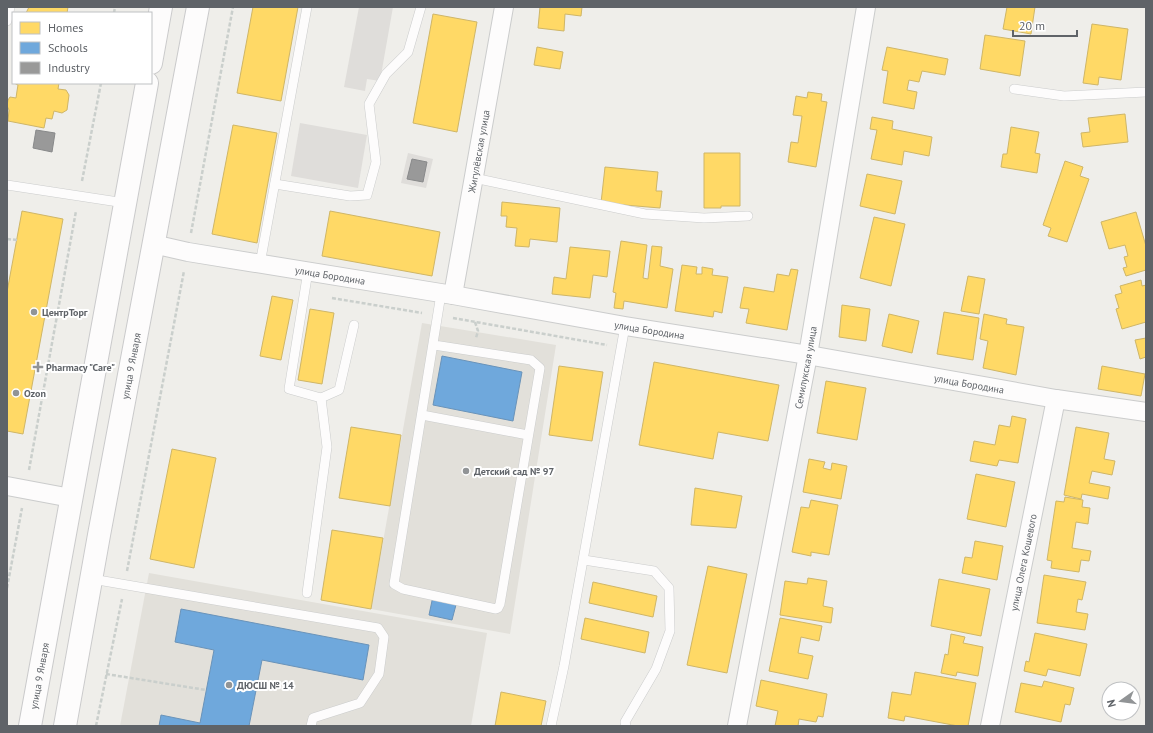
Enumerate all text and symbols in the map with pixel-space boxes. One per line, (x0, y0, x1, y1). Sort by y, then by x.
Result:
legend (12, 12, 152, 84)
scale bar (1013, 12, 1077, 38)
text: 20 m (1019, 18, 1045, 33)
text: Homes (48, 20, 83, 35)
text: Schools (48, 40, 88, 55)
text: Industry (48, 60, 90, 75)
street label: Жигулёвская улица (465, 109, 493, 195)
street label: улица Бородина (294, 263, 366, 288)
place label: ЦентрТорг (42, 306, 88, 319)
marker: ЦентрТорг (29, 307, 39, 317)
street label: улица Бородина (613, 318, 686, 342)
street label: Семилукская улица (792, 325, 820, 410)
street label: улица 9 Января (119, 331, 144, 400)
place label: Pharmacy "Care" (46, 361, 115, 374)
marker: Pharmacy "Care" (33, 362, 43, 372)
street label: улица Бородина (933, 371, 1005, 397)
place label: Ozon (24, 387, 46, 400)
marker: Ozon (11, 388, 21, 398)
place label: Детский сад № 97 (474, 465, 555, 478)
marker: Детский сад № 97 (461, 466, 471, 476)
street label: улица Олега Кошевого (1007, 513, 1040, 612)
street label: улица 9 Января (27, 641, 52, 710)
place label: ДЮСШ № 14 (237, 679, 294, 692)
marker: ДЮСШ № 14 (224, 680, 234, 690)
north arrow (1101, 681, 1141, 721)
text: N (1104, 698, 1119, 709)

